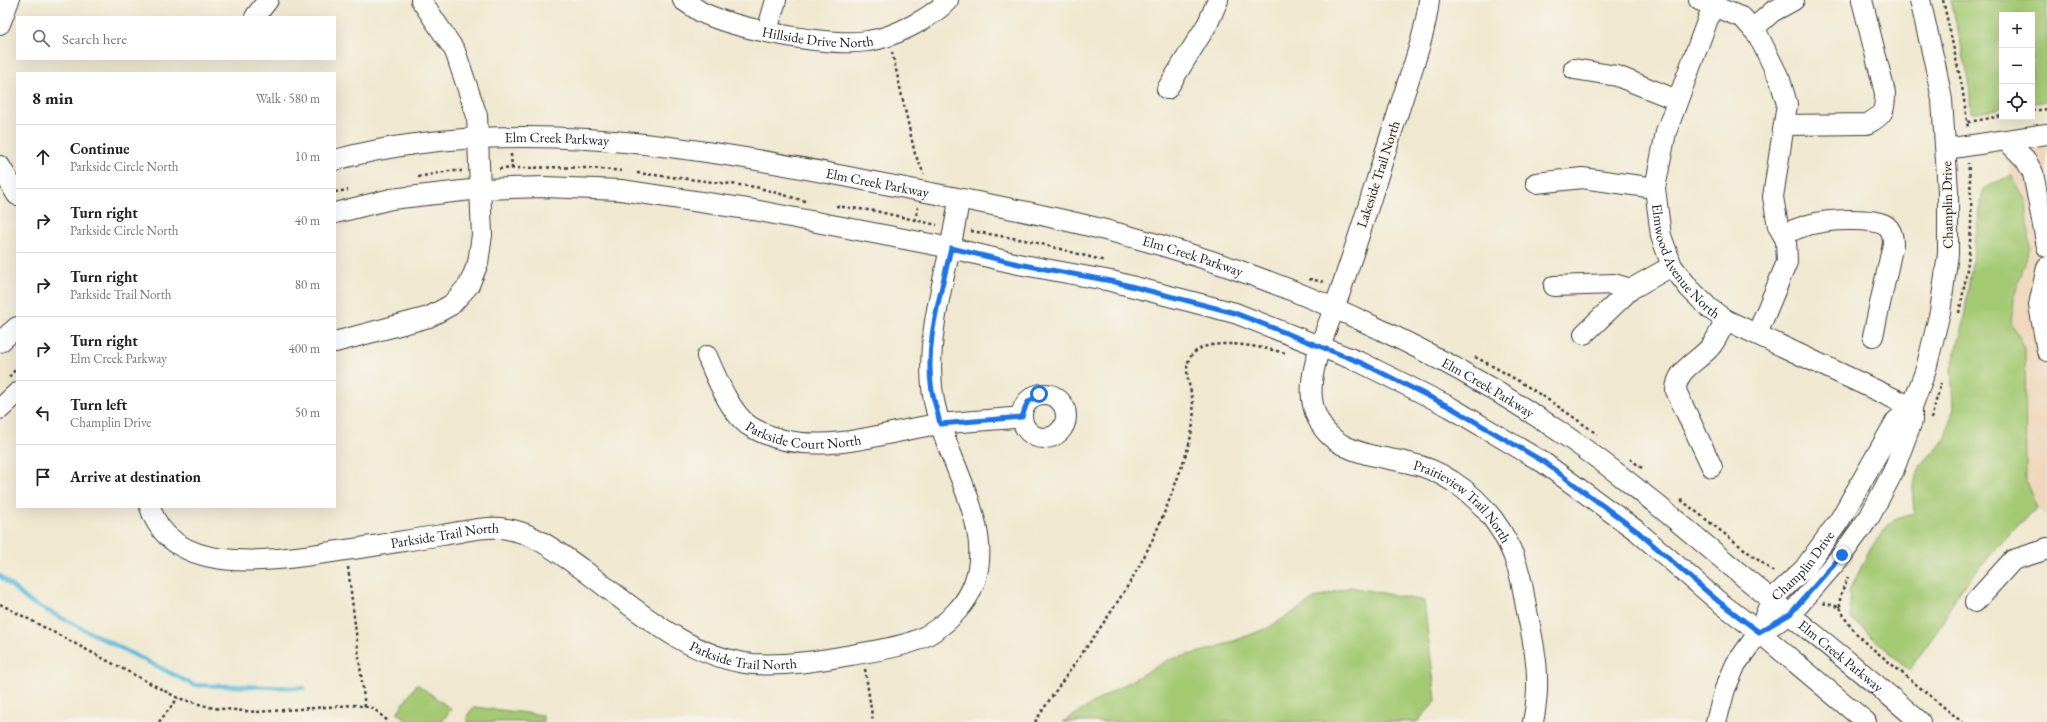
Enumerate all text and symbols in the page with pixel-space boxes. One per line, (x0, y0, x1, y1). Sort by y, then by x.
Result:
map controls (1999, 12, 2035, 120)
button: + (1999, 12, 2035, 48)
search box (16, 16, 336, 60)
street label: Hillside Drive North (760, 22, 875, 51)
icon: search (30, 27, 52, 49)
text: Search here (62, 29, 127, 48)
button: − (1999, 48, 2035, 84)
button: locate (1999, 84, 2035, 120)
text: 8 min (32, 87, 73, 109)
text: Walk · 580 m (256, 90, 320, 107)
street label: Lakeside Trail North (1352, 118, 1404, 230)
street label: Elm Creek Parkway (505, 128, 611, 150)
text: Continue (70, 139, 130, 158)
icon: ahead (32, 146, 54, 168)
text: 10 m (295, 148, 320, 165)
text: Parkside Circle North (70, 158, 178, 175)
street label: Champlin Drive (1937, 161, 1957, 249)
street label: Elm Creek Parkway (824, 164, 931, 202)
text: Turn right (70, 203, 138, 222)
street label: Elmwood Avenue North (1648, 203, 1724, 322)
icon: right (32, 210, 54, 232)
text: 40 m (295, 212, 320, 229)
text: Parkside Circle North (70, 222, 178, 239)
street label: Elm Creek Parkway (1141, 231, 1246, 281)
text: Turn right (70, 267, 138, 286)
icon: right (32, 274, 54, 296)
text: 80 m (295, 276, 320, 293)
text: Parkside Trail North (70, 286, 171, 303)
text: Turn right (70, 331, 138, 350)
icon: right (32, 338, 54, 360)
text: 400 m (289, 340, 320, 357)
text: Elm Creek Parkway (70, 350, 167, 367)
street label: Elm Creek Parkway (1439, 353, 1539, 422)
route start (1030, 385, 1048, 403)
text: Turn left (70, 395, 127, 414)
icon: left (32, 402, 54, 424)
text: 50 m (295, 404, 320, 421)
text: Champlin Drive (70, 414, 151, 431)
street label: Parkside Court North (742, 417, 863, 453)
street label: Prairieview Trail North (1411, 456, 1515, 546)
icon: arrive (32, 466, 54, 488)
text: Arrive at destination (70, 467, 201, 486)
street label: Parkside Trail North (389, 519, 499, 552)
street label: Champlin Drive (1767, 527, 1838, 604)
route end (1833, 546, 1851, 564)
street label: Elm Creek Parkway (1795, 616, 1888, 696)
street label: Parkside Trail North (687, 637, 798, 673)

